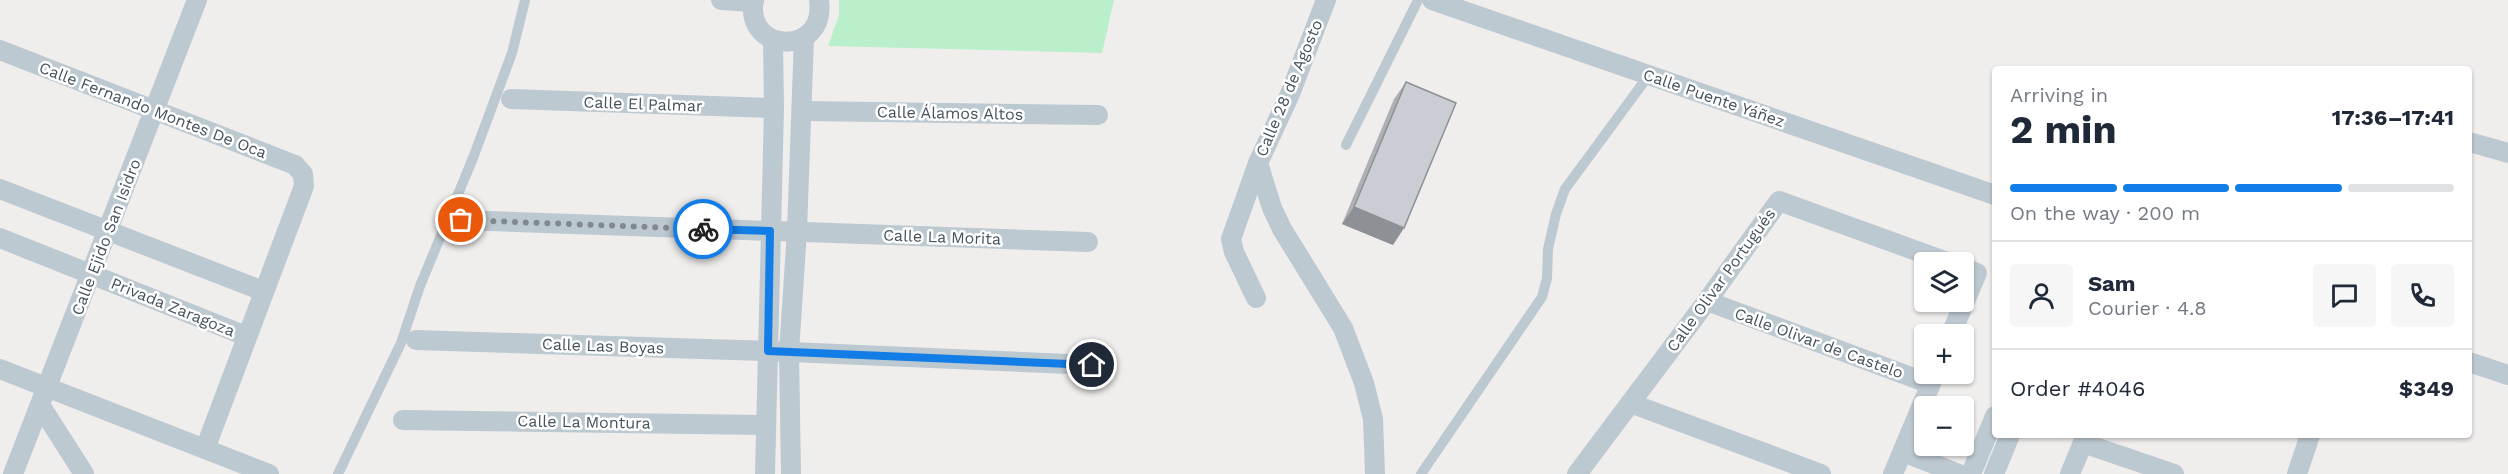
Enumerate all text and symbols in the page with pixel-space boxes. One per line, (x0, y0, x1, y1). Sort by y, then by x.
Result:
street label: Calle 28 de Agosto (1252, 17, 1326, 159)
street label: Calle Fernando Montes De Oca (37, 58, 269, 162)
street label: Calle Puente Yáñez (1641, 65, 1787, 131)
text: Arriving in (2010, 83, 2108, 107)
street label: Calle El Palmar (583, 92, 703, 116)
street label: Calle Álamos Altos (877, 102, 1023, 124)
text: 17:36–17:41 (2332, 105, 2454, 130)
text: 2 min (2010, 107, 2117, 152)
street label: Calle Ejido San Isidro (67, 156, 145, 318)
pin (435, 194, 486, 245)
courier (673, 199, 733, 259)
text: On the way · 200 m (2010, 201, 2200, 225)
icon: bag (444, 203, 477, 236)
street label: Calle Olivar Portugués (1663, 205, 1779, 355)
icon: bike (687, 213, 720, 246)
street label: Calle La Morita (883, 225, 1001, 249)
map controls (1914, 252, 1974, 456)
button: layers (1914, 252, 1974, 312)
button: person (2010, 264, 2073, 327)
button: chat (2313, 264, 2376, 327)
button: phone (2391, 264, 2454, 327)
text: Sam (2088, 271, 2136, 296)
street label: Privada Zaragoza (108, 273, 238, 341)
text: Courier · 4.8 (2088, 296, 2207, 320)
street label: Calle Olivar de Castelo (1732, 304, 1906, 382)
button: + (1914, 324, 1974, 384)
street label: Calle Las Boyas (542, 334, 664, 358)
pin (1066, 339, 1117, 390)
icon: home (1075, 348, 1108, 381)
text: Order #4046 (2010, 376, 2145, 401)
text: $349 (2399, 376, 2454, 401)
button: − (1914, 396, 1974, 456)
street label: Calle La Montura (517, 411, 651, 433)

